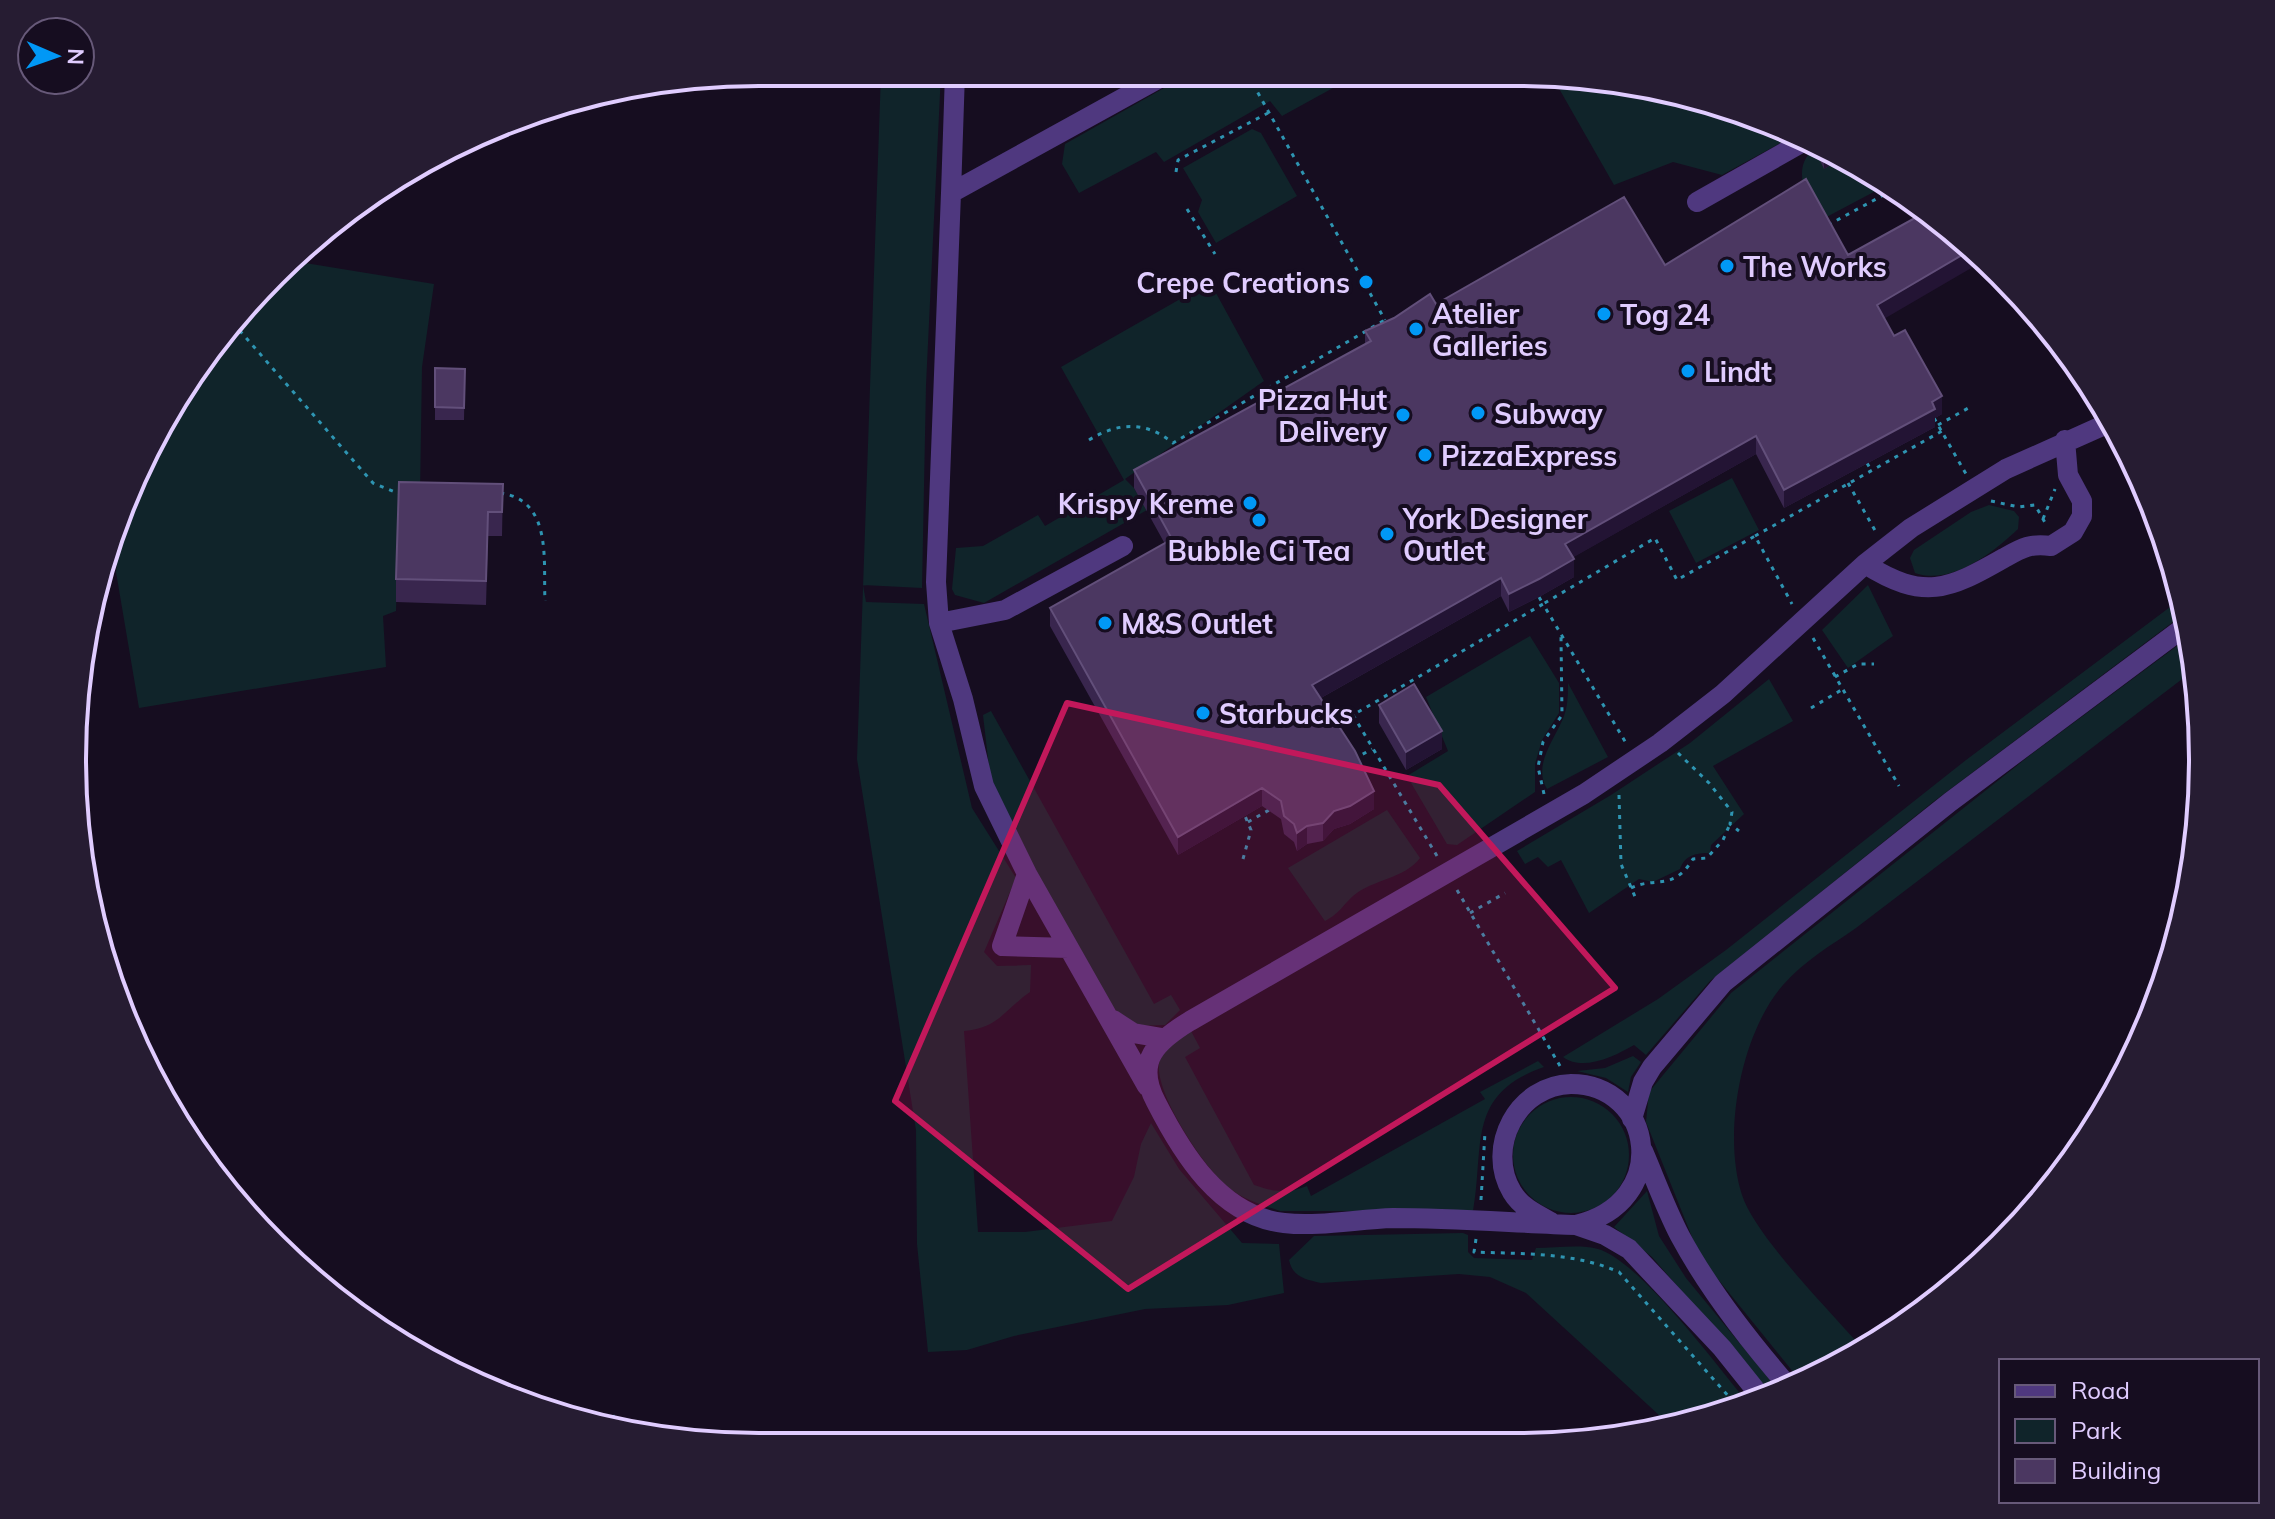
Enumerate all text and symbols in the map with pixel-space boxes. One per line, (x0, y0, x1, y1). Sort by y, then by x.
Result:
north arrow (16, 16, 96, 96)
text: N (62, 48, 90, 65)
place label: The Works (1743, 249, 1887, 284)
marker: The Works (1718, 257, 1736, 275)
place label: Crepe Creations (1136, 265, 1350, 300)
marker: Crepe Creations (1357, 273, 1375, 291)
place label: Atelier Galleries (1432, 296, 1548, 363)
place label: Tog 24 (1620, 297, 1711, 332)
marker: Tog 24 (1595, 305, 1613, 323)
marker: Atelier Galleries (1407, 320, 1425, 338)
place label: Lindt (1704, 354, 1772, 389)
marker: Lindt (1679, 362, 1697, 380)
place label: Pizza Hut Delivery (1258, 382, 1388, 449)
place label: Subway (1494, 396, 1603, 431)
marker: Subway (1469, 404, 1487, 422)
marker: Pizza Hut Delivery (1394, 406, 1412, 424)
place label: PizzaExpress (1441, 438, 1617, 473)
marker: PizzaExpress (1416, 446, 1434, 464)
place label: Krispy Kreme (1058, 486, 1234, 521)
marker: Krispy Kreme (1241, 494, 1259, 512)
place label: York Designer Outlet (1402, 501, 1588, 568)
marker: Bubble Ci Tea (1250, 511, 1268, 529)
marker: York Designer Outlet (1378, 525, 1396, 543)
place label: Bubble Ci Tea (1167, 533, 1351, 568)
place label: M&S Outlet (1121, 606, 1273, 641)
marker: M&S Outlet (1096, 614, 1114, 632)
place label: Starbucks (1219, 696, 1353, 731)
marker: Starbucks (1194, 704, 1212, 722)
legend (1999, 1359, 2259, 1503)
text: Road (2071, 1375, 2130, 1405)
text: Park (2071, 1415, 2122, 1445)
text: Building (2071, 1455, 2161, 1485)

